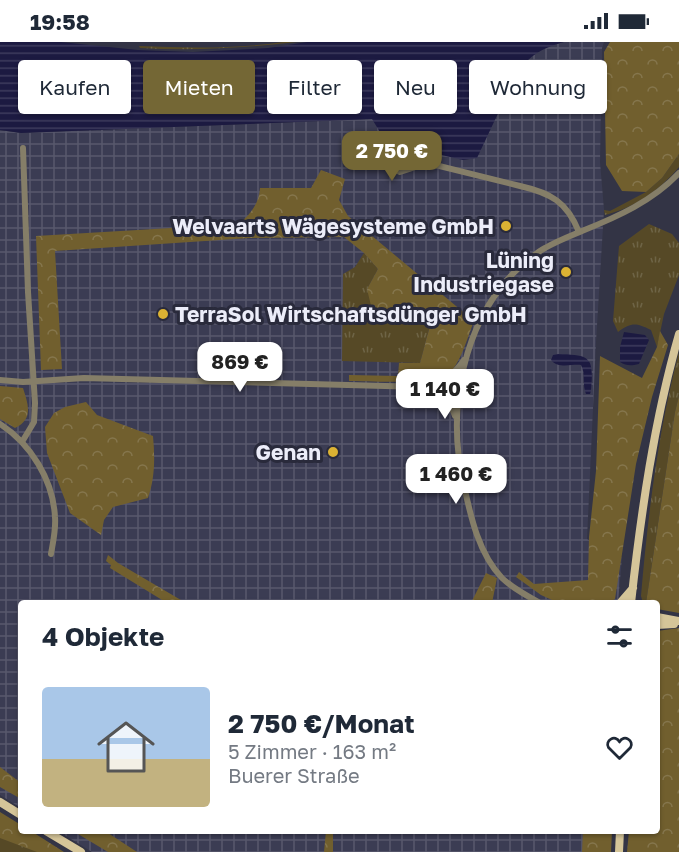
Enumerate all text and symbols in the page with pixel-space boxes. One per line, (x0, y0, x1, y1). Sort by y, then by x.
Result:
text: 19:58 (30, 8, 90, 35)
chip: Kaufen (18, 60, 131, 114)
chip: Mieten (143, 60, 255, 114)
chip: Filter (267, 60, 362, 114)
chip: Neu (374, 60, 457, 114)
chip: Wohnung (469, 60, 607, 114)
pin: 2 750 € (337, 131, 447, 182)
text: 2 750 € (356, 138, 428, 162)
place label: Welvaarts Wägesysteme GmbH (172, 213, 494, 239)
marker: Welvaarts Wägesysteme GmbH (499, 219, 513, 233)
place label: Lüning Industriegase (413, 247, 554, 297)
marker: Lüning Industriegase (559, 265, 573, 279)
place label: TerraSol Wirtschaftsdünger GmbH (175, 301, 527, 327)
marker: TerraSol Wirtschaftsdünger GmbH (156, 307, 170, 321)
pin: 869 € (198, 342, 282, 393)
text: 869 € (211, 349, 269, 373)
pin: 1 140 € (390, 369, 500, 420)
text: 1 140 € (410, 376, 480, 400)
place label: Genan (256, 439, 321, 465)
marker: Genan (326, 445, 340, 459)
pin: 1 460 € (401, 454, 511, 505)
text: 1 460 € (420, 461, 492, 485)
icon: filters (603, 620, 636, 653)
text: 4 Objekte (42, 621, 164, 652)
text: 2 750 €/Monat (228, 708, 415, 739)
icon: home (90, 711, 162, 783)
icon: heart (603, 731, 636, 764)
text: 5 Zimmer · 163 m² (228, 739, 396, 763)
text: Buerer Straße (228, 763, 360, 787)

